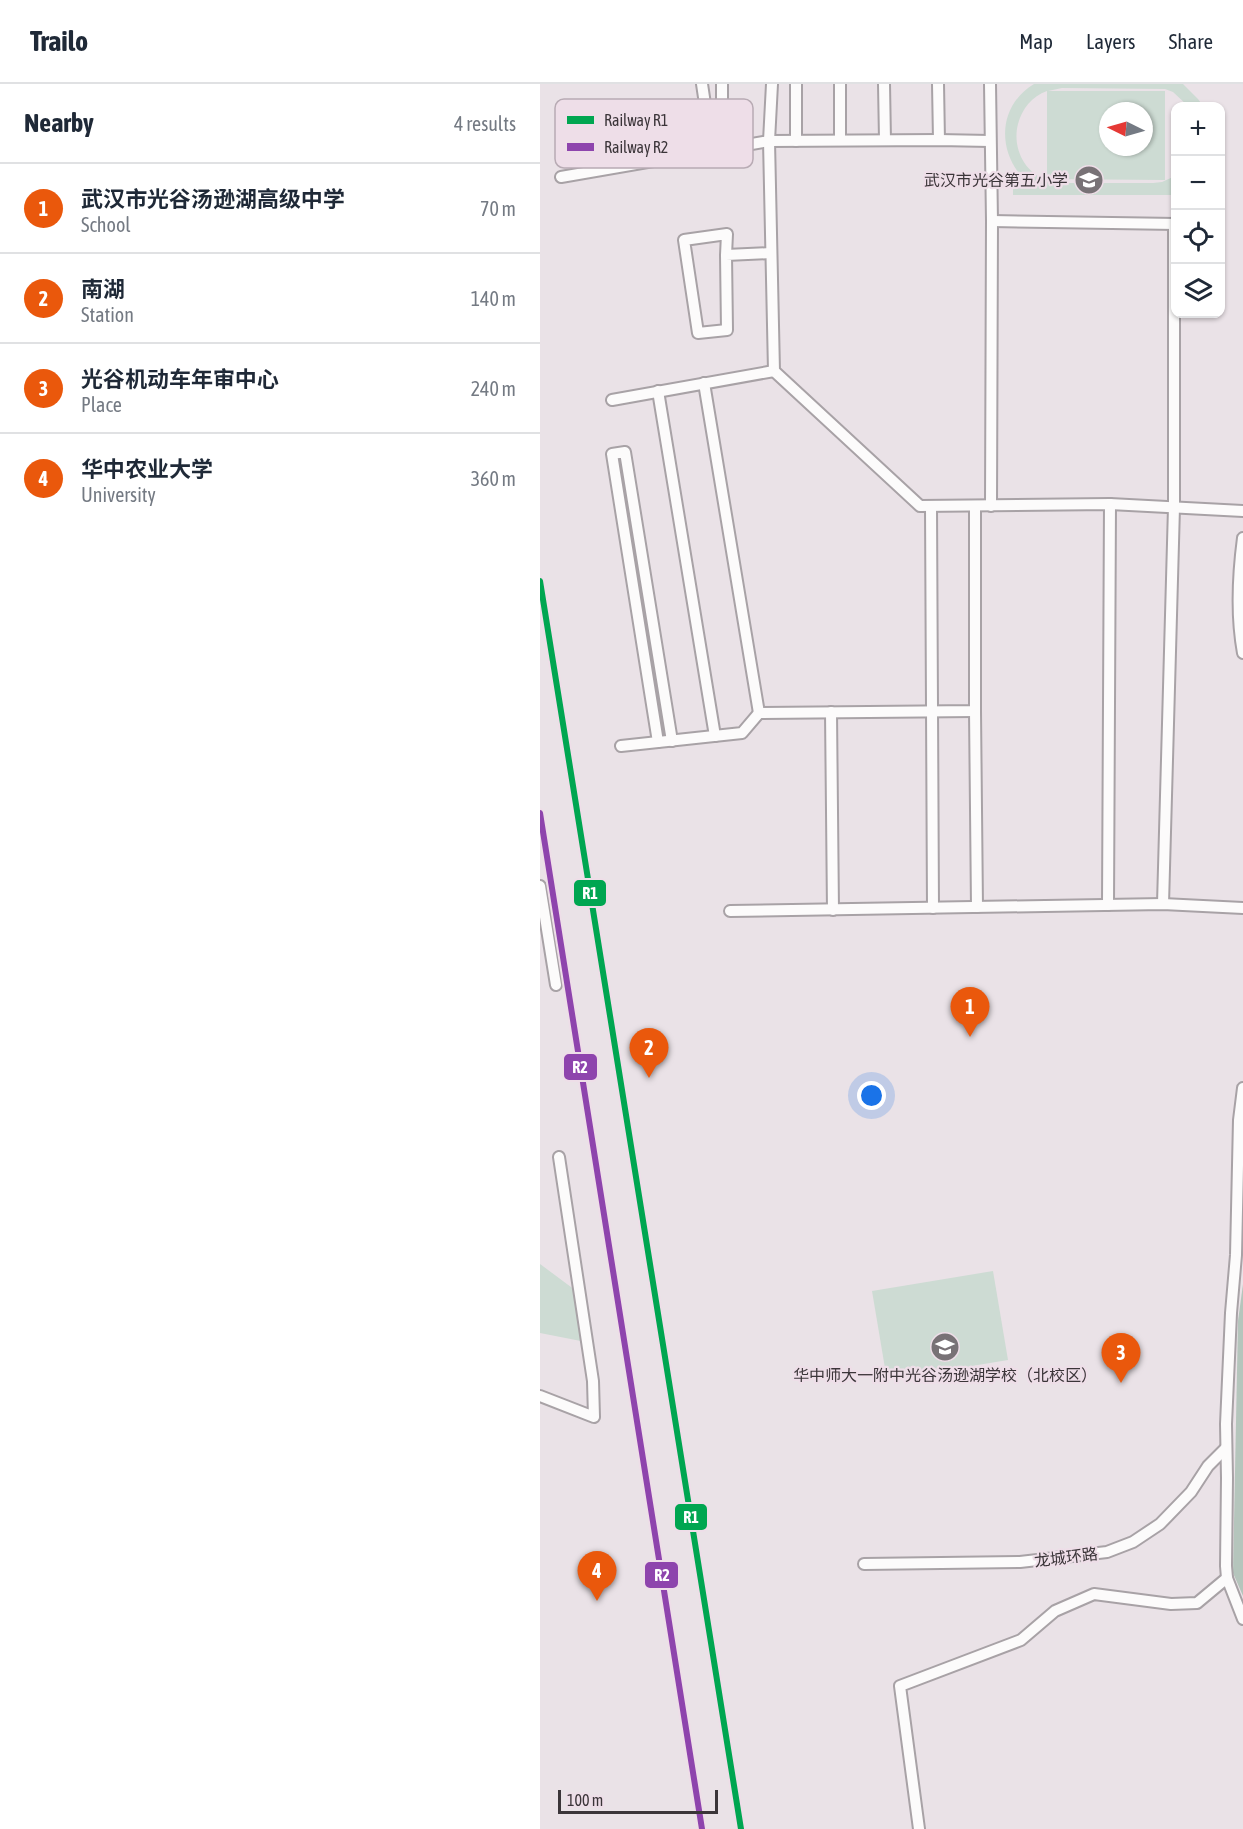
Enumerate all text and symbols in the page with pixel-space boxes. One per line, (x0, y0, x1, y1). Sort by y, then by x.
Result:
text: Trailo (30, 25, 88, 57)
text: Map (1019, 29, 1053, 53)
text: Layers (1086, 29, 1136, 53)
text: Share (1169, 29, 1213, 53)
legend (555, 99, 753, 168)
north arrow (1099, 102, 1153, 156)
map controls (1171, 102, 1225, 318)
button: + (1171, 102, 1225, 156)
text: Nearby (24, 108, 94, 138)
text: Railway R1 (604, 111, 668, 130)
text: 4 results (454, 112, 516, 135)
text: Railway R2 (604, 138, 668, 157)
button: − (1171, 156, 1225, 210)
school or university icon: 武汉市光谷第五小学 (1073, 164, 1105, 196)
place label: 武汉市光谷第五小学 (924, 171, 1068, 189)
text: 武汉市光谷汤逊湖高级中学 (81, 186, 345, 212)
text: 1 (39, 197, 48, 220)
text: 70 m (480, 197, 516, 220)
button: locate (1171, 210, 1225, 264)
text: School (81, 213, 131, 236)
button: layers (1171, 264, 1225, 318)
text: 南湖 (81, 276, 125, 302)
text: 2 (39, 287, 48, 310)
text: 140 m (471, 287, 516, 310)
text: Station (81, 303, 134, 326)
text: 光谷机动车年审中心 (81, 366, 279, 392)
text: 3 (39, 377, 48, 400)
text: 240 m (471, 377, 516, 400)
text: Place (81, 393, 122, 416)
text: 华中农业大学 (81, 456, 213, 482)
text: 4 (39, 467, 48, 490)
text: 360 m (471, 467, 516, 490)
text: University (81, 483, 156, 506)
line badge: R1 (573, 879, 607, 907)
text: R1 (582, 884, 598, 902)
pin: 1 (950, 988, 990, 1037)
pin: 2 (630, 1028, 668, 1078)
line badge: R2 (563, 1053, 598, 1081)
text: R2 (572, 1058, 588, 1076)
your location (857, 1081, 886, 1110)
school or university icon: 华中师大一附中光谷汤逊湖学校（北校区） (929, 1331, 961, 1363)
pin: 3 (1102, 1334, 1140, 1383)
place label: 华中师大一附中光谷汤逊湖学校（北校区） (793, 1366, 1097, 1384)
line badge: R1 (674, 1503, 708, 1531)
text: R1 (683, 1508, 699, 1526)
street label: 龙城环路 (1033, 1544, 1099, 1570)
pin: 4 (578, 1552, 616, 1601)
line badge: R2 (644, 1561, 679, 1589)
text: R2 (654, 1566, 670, 1584)
scale bar (558, 1787, 718, 1814)
text: 100 m (567, 1791, 603, 1809)

